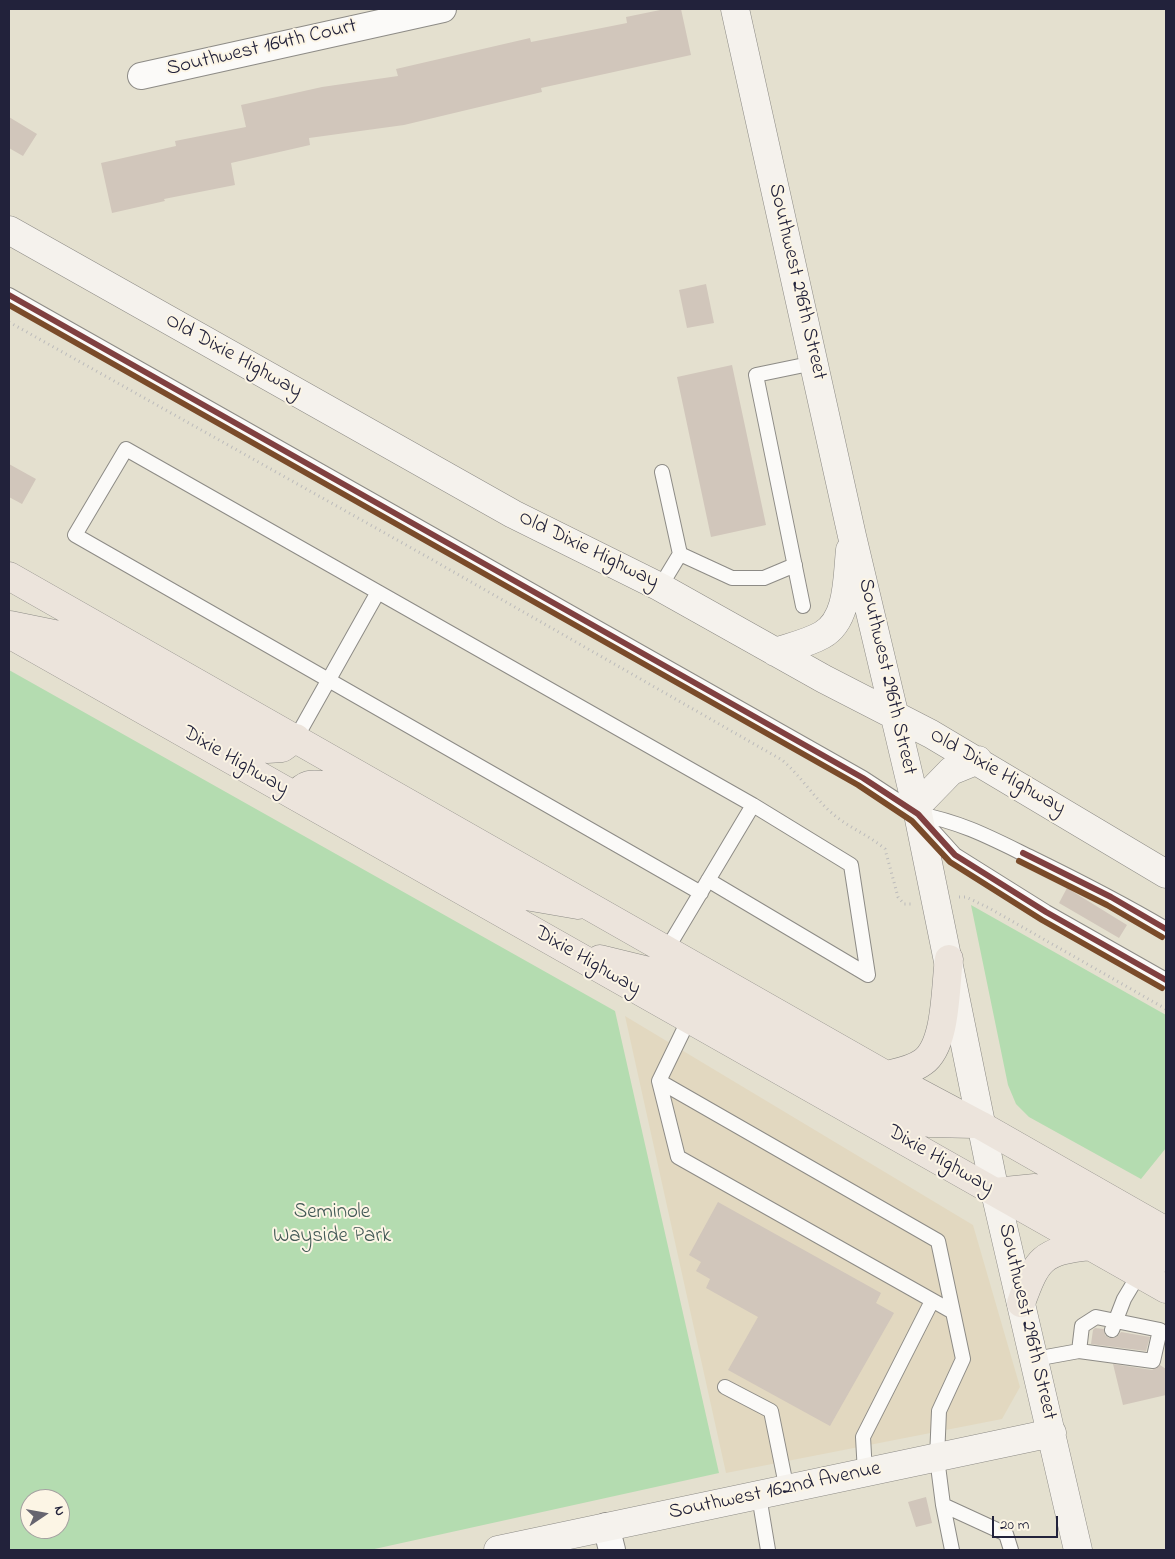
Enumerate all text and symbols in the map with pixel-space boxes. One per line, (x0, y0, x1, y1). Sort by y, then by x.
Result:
street label: Southwest 164th Court (164, 15, 360, 83)
street label: Southwest 296th Street (761, 181, 831, 383)
street label: Old Dixie Highway (160, 309, 306, 405)
street label: Old Dixie Highway (514, 506, 662, 596)
street label: Southwest 296th Street (851, 576, 921, 778)
street label: Dixie Highway (177, 721, 293, 803)
street label: Old Dixie Highway (925, 724, 1069, 822)
street label: Dixie Highway (529, 921, 645, 1003)
street label: Dixie Highway (882, 1120, 998, 1202)
park label: Seminole Wayside Park (273, 1201, 391, 1251)
street label: Southwest 296th Street (991, 1221, 1061, 1423)
street label: Southwest 162nd Avenue (667, 1457, 883, 1527)
north arrow (20, 1489, 70, 1539)
text: N (48, 1504, 70, 1518)
scale bar (995, 1506, 1061, 1538)
text: 20 m (1000, 1514, 1029, 1536)

